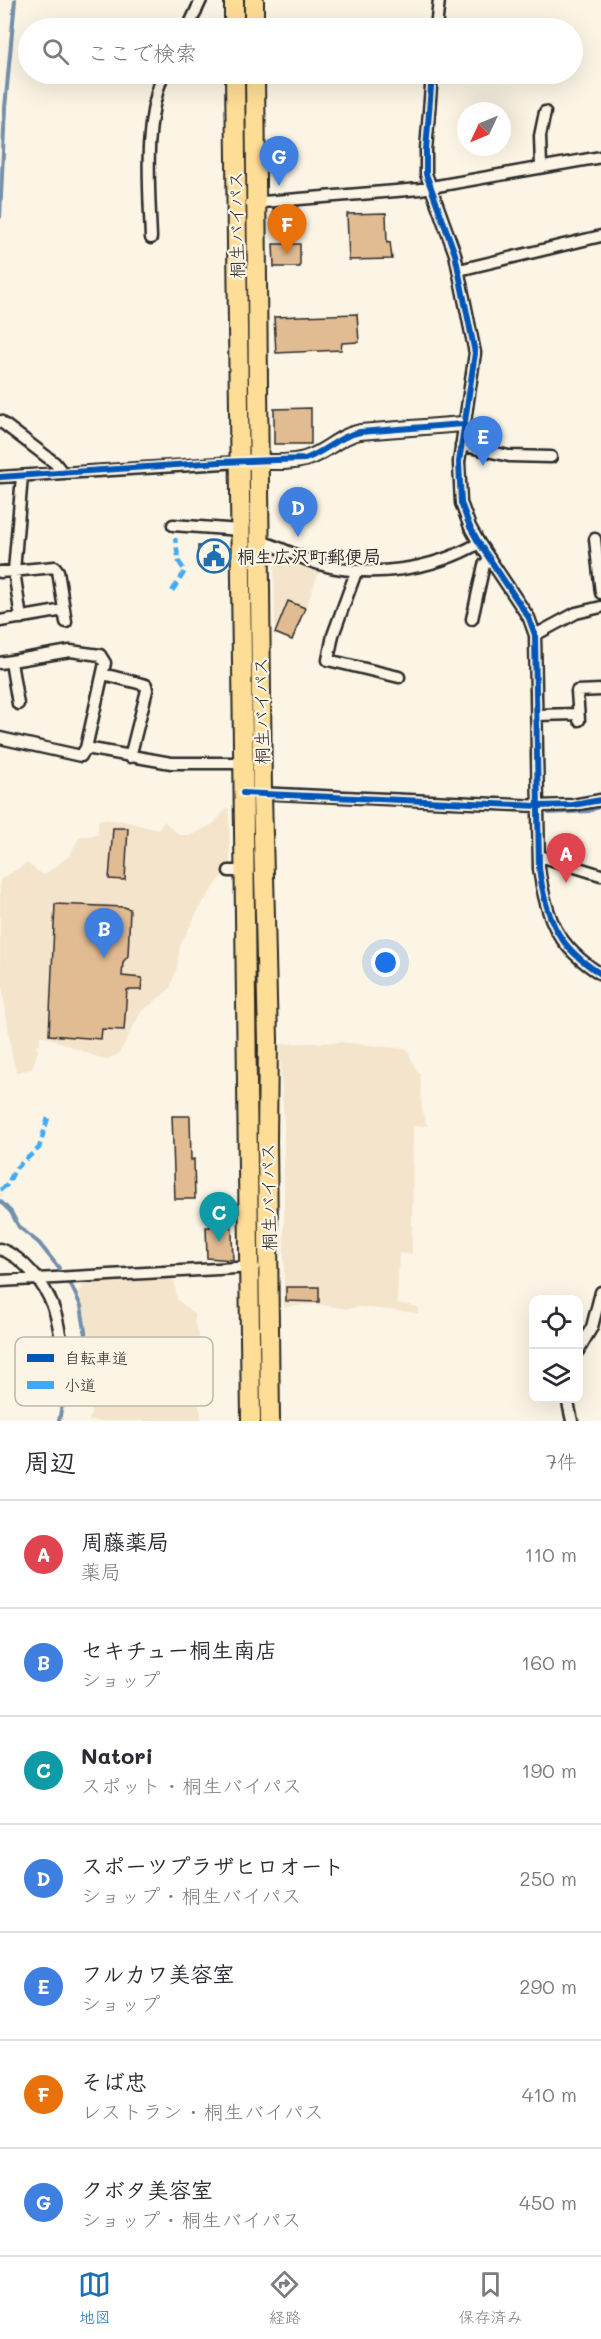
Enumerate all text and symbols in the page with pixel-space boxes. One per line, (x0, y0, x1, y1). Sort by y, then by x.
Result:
search box (18, 18, 583, 84)
icon: search (39, 35, 72, 68)
text: ここで検索 (87, 38, 197, 67)
north arrow (457, 102, 511, 156)
pin: G (260, 136, 298, 186)
street label: 桐生バイパス (223, 171, 249, 279)
pin: F (268, 204, 306, 254)
pin: E (464, 416, 502, 466)
pin: D (278, 488, 318, 537)
public building icon: 桐生広沢町郵便局 (196, 538, 232, 574)
place label: 桐生広沢町郵便局 (237, 544, 381, 568)
street label: 桐生バイパス (248, 657, 274, 765)
pin: A (546, 834, 586, 883)
pin: B (84, 908, 124, 958)
your location (371, 948, 400, 977)
street label: 桐生バイパス (255, 1143, 281, 1251)
pin: C (200, 1192, 238, 1242)
map controls (529, 1295, 583, 1403)
button: locate (529, 1295, 583, 1349)
legend (15, 1337, 213, 1406)
text: 自転車道 (64, 1347, 128, 1368)
button: layers (529, 1349, 583, 1403)
text: 小道 (64, 1374, 96, 1395)
text: 周辺 (24, 1445, 76, 1479)
text: 7件 (546, 1448, 577, 1474)
text: 周藤薬局 (81, 1527, 169, 1556)
text: A (37, 1541, 50, 1567)
text: 110 m (524, 1541, 577, 1567)
text: 薬局 (81, 1558, 121, 1584)
text: セキチュー桐生南店 (81, 1635, 277, 1664)
text: B (37, 1649, 50, 1675)
text: 160 m (521, 1649, 577, 1675)
text: ショップ (81, 1666, 160, 1692)
text: Natori (81, 1741, 153, 1770)
text: C (36, 1757, 51, 1783)
text: 190 m (522, 1757, 577, 1783)
text: スポット · 桐生バイパス (81, 1772, 302, 1798)
text: スポーツプラザヒロオート (81, 1851, 345, 1880)
text: D (36, 1865, 51, 1891)
text: 250 m (520, 1865, 577, 1891)
text: ショップ · 桐生バイパス (81, 1882, 301, 1908)
text: フルカワ美容室 (81, 1959, 235, 1988)
text: E (37, 1973, 50, 1999)
text: 290 m (519, 1973, 577, 1999)
text: ショップ (81, 1990, 160, 2016)
text: そば忠 (81, 2067, 147, 2096)
text: F (37, 2081, 50, 2107)
text: 410 m (522, 2081, 577, 2107)
text: レストラン · 桐生バイパス (81, 2098, 324, 2124)
text: クボタ美容室 (81, 2175, 213, 2204)
text: G (36, 2189, 51, 2215)
text: 450 m (519, 2189, 577, 2215)
text: ショップ · 桐生バイパス (81, 2206, 301, 2232)
tab: 地図 (78, 2268, 111, 2328)
tab: 経路 (268, 2268, 301, 2328)
tab: 保存済み (458, 2268, 522, 2328)

